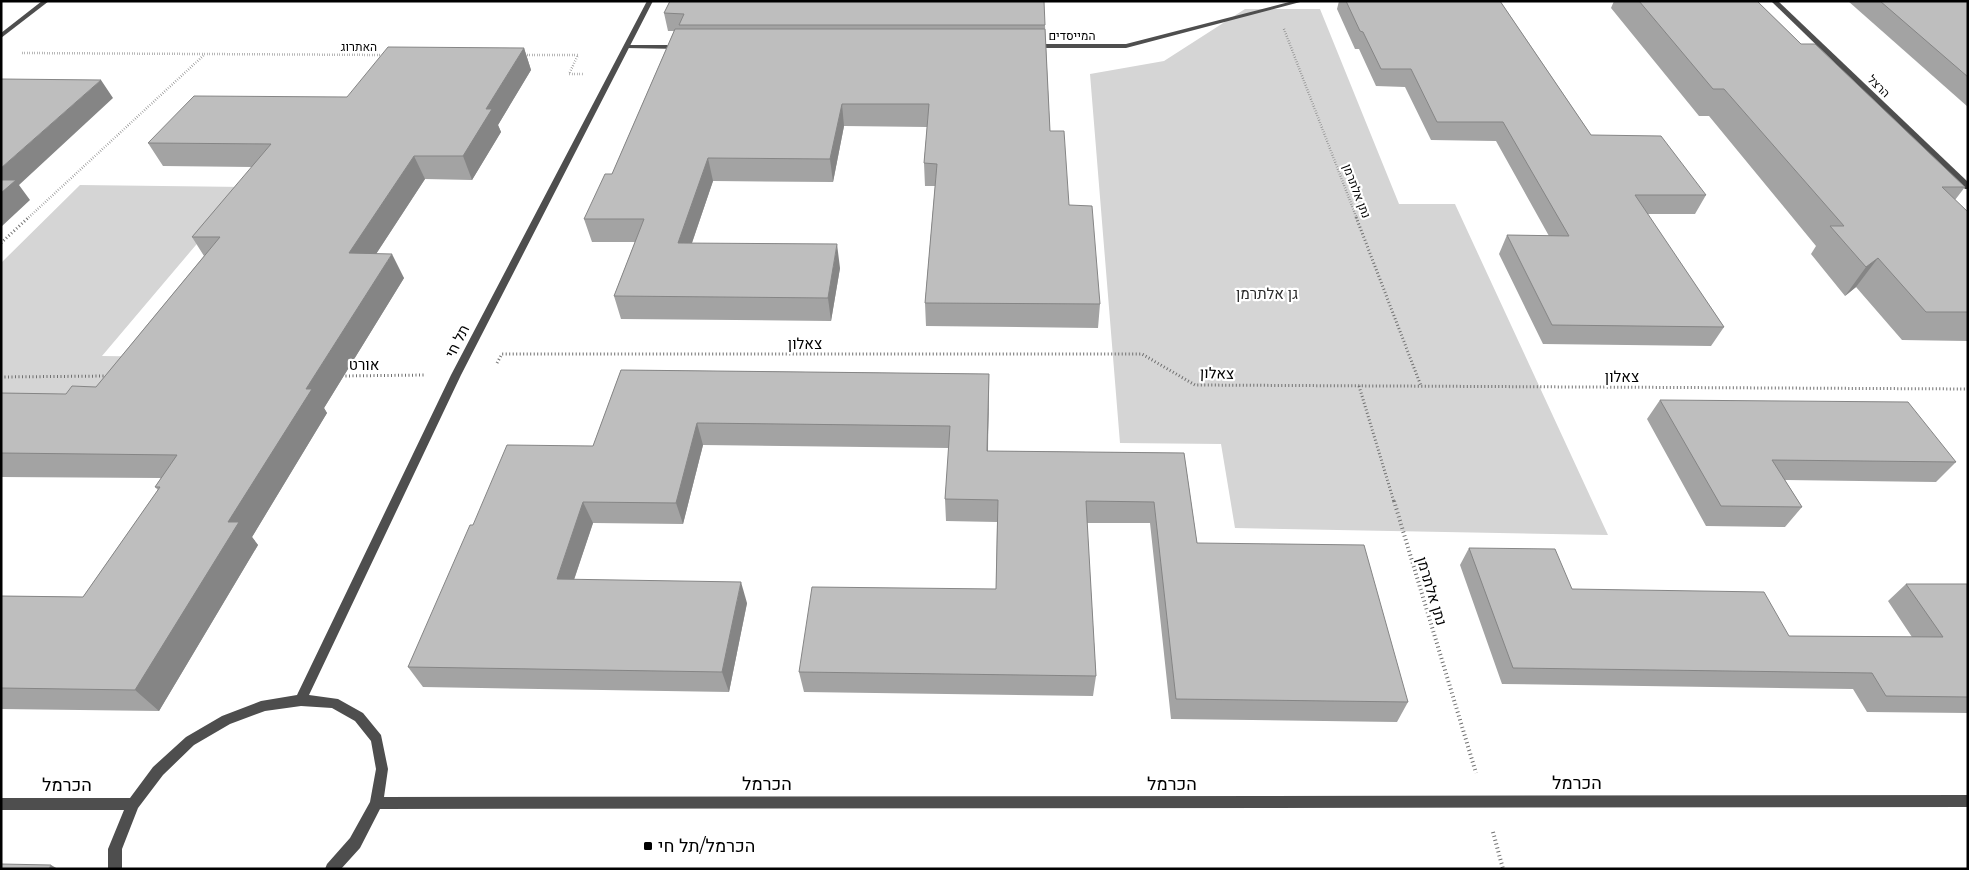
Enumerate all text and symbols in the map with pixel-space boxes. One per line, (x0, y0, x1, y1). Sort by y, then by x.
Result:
street label: המייסדים (1048, 28, 1096, 43)
street label: האתרוג (341, 39, 377, 54)
street label: הרצל (1865, 72, 1893, 100)
street label: נתן אלתרמן (1340, 162, 1374, 220)
park label: גן אלתרמן (1236, 284, 1298, 303)
street label: תל חי (441, 321, 473, 361)
street label: צאלון (788, 334, 822, 353)
street label: אורט (349, 355, 379, 374)
street label: צאלון (1200, 363, 1234, 383)
street label: צאלון (1605, 367, 1639, 386)
street label: נתן אלתרמן (1413, 554, 1451, 628)
street label: הכרמל (1552, 772, 1602, 794)
street label: הכרמל (742, 773, 792, 795)
street label: הכרמל (1147, 773, 1197, 795)
street label: הכרמל (42, 774, 92, 796)
place label: הכרמל/תל חי (658, 835, 755, 857)
marker: הכרמל/תל חי (642, 840, 654, 852)

